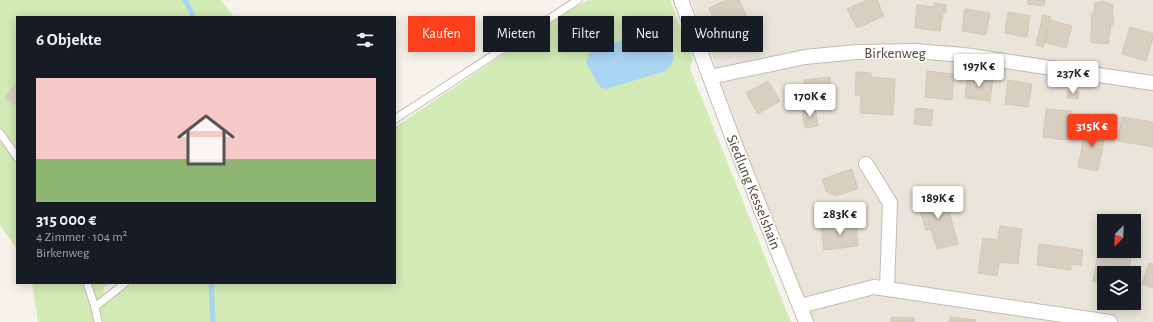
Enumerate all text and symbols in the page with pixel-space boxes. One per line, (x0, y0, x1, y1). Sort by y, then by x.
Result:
chip: Kaufen (408, 16, 475, 52)
chip: Mieten (483, 16, 550, 52)
chip: Filter (558, 16, 614, 52)
chip: Neu (622, 16, 673, 52)
chip: Wohnung (681, 16, 763, 52)
icon: filters (354, 29, 376, 51)
text: 6 Objekte (36, 31, 101, 48)
street label: Birkenweg (864, 46, 926, 61)
pin: 197K € (946, 54, 1012, 88)
text: 197K € (963, 60, 995, 73)
pin: 237K € (1040, 61, 1106, 95)
text: 237K € (1057, 67, 1089, 80)
pin: 170K € (777, 84, 843, 118)
text: 170K € (794, 90, 826, 103)
icon: home (170, 104, 242, 176)
pin: 315K € (1059, 114, 1125, 148)
text: 315K € (1076, 120, 1108, 133)
street label: Siedlung Kesselshain (724, 133, 783, 252)
pin: 189K € (905, 186, 971, 220)
text: 189K € (922, 192, 955, 205)
pin: 283K € (807, 202, 873, 236)
text: 283K € (823, 208, 857, 221)
text: 315 000 € (36, 211, 96, 228)
north arrow (1097, 214, 1141, 258)
map controls (1097, 214, 1141, 310)
text: 4 Zimmer · 104 m² (36, 231, 127, 244)
text: Birkenweg (36, 247, 89, 260)
button: layers (1097, 266, 1141, 310)

